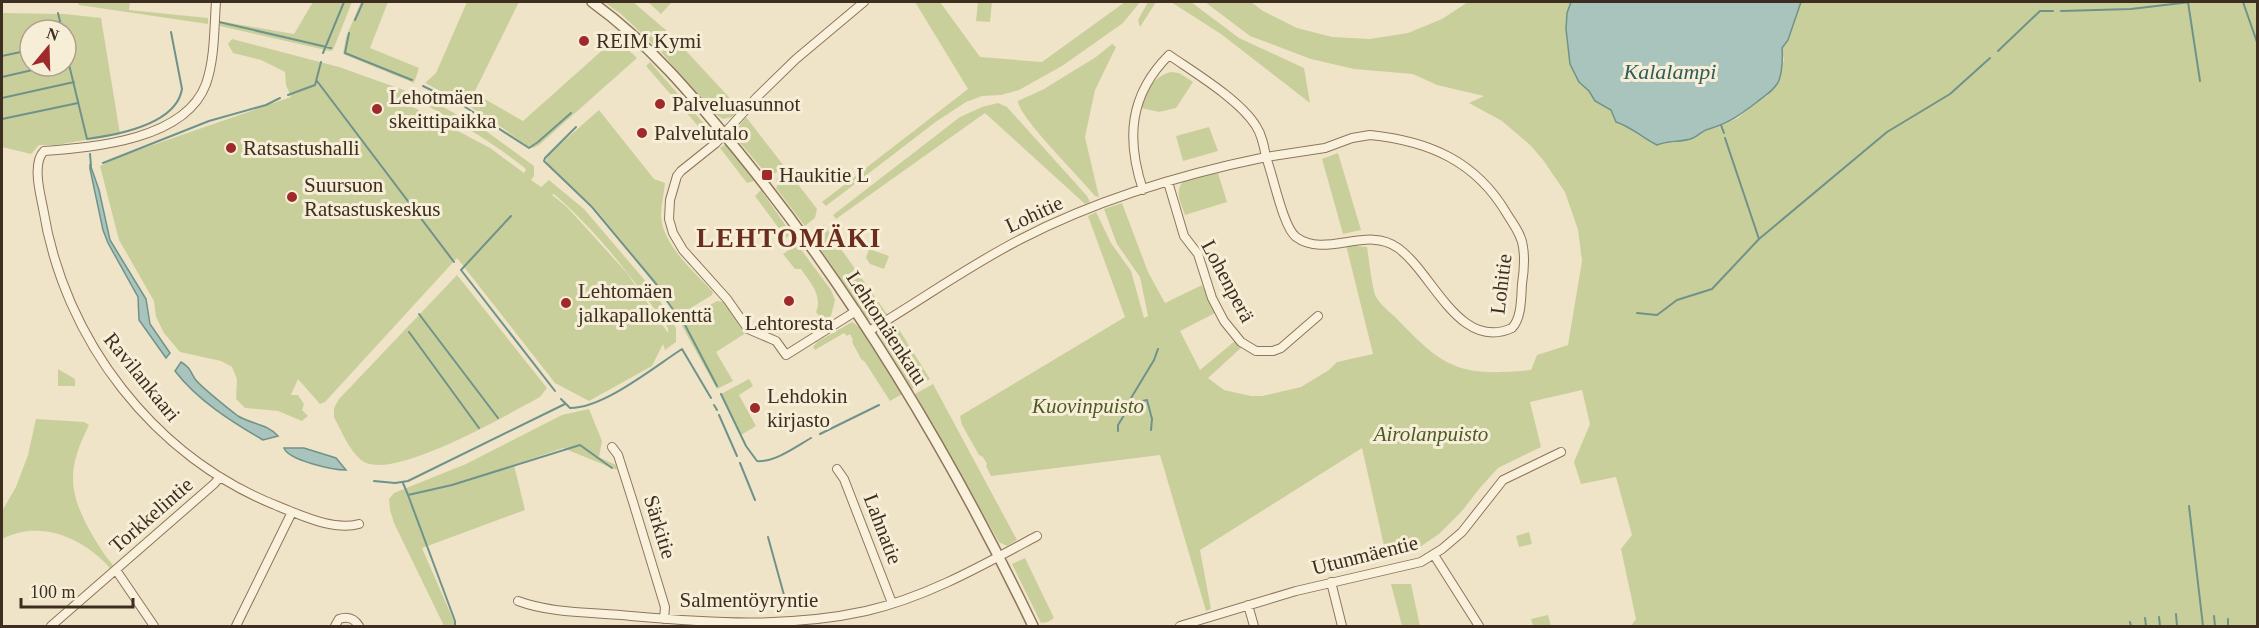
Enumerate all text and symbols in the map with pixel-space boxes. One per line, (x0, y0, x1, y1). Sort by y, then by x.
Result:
north arrow (18, 18, 78, 78)
text: N (44, 24, 61, 44)
place label: REIM Kymi (596, 29, 702, 53)
marker: REIM Kymi (577, 34, 591, 48)
water label: Kalalampi (1623, 59, 1716, 84)
place label: Lehotmäen skeittipaikka (389, 85, 497, 133)
place label: Palveluasunnot (672, 92, 800, 116)
marker: Palveluasunnot (653, 97, 667, 111)
marker: Lehotmäen skeittipaikka (370, 102, 384, 116)
place label: Palvelutalo (654, 121, 748, 145)
marker: Palvelutalo (635, 126, 649, 140)
place label: Ratsastushalli (243, 136, 360, 160)
marker: Ratsastushalli (224, 141, 238, 155)
place label: Haukitie L (779, 163, 869, 187)
marker: Haukitie L (760, 168, 774, 182)
place label: Suursuon Ratsastuskeskus (304, 173, 441, 221)
marker: Suursuon Ratsastuskeskus (285, 190, 299, 204)
street label: Lohitie (1001, 190, 1067, 238)
district label: LEHTOMÄKI (696, 223, 882, 253)
street label: Lohenperä (1196, 236, 1260, 327)
street label: Lohitie (1485, 252, 1517, 316)
street label: Lehtomäenkatu (841, 267, 933, 390)
place label: Lehtomäen jalkapallokenttä (577, 279, 713, 327)
marker: Lehtoresta (782, 294, 796, 308)
marker: Lehtomäen jalkapallokenttä (559, 296, 573, 310)
place label: Lehtoresta (745, 311, 834, 335)
street label: Ravilankaari (99, 328, 185, 426)
place label: Lehdokin kirjasto (767, 384, 848, 432)
park label: Kuovinpuisto (1031, 394, 1144, 418)
marker: Lehdokin kirjasto (748, 401, 762, 415)
park label: Airolanpuisto (1372, 422, 1488, 446)
street label: Torkkelintie (105, 472, 197, 558)
street label: Lahnatie (859, 490, 907, 568)
street label: Särkitie (639, 492, 681, 562)
street label: Utunmäentie (1309, 530, 1421, 580)
scale bar (21, 571, 134, 609)
text: 100 m (30, 582, 76, 602)
street label: Salmentöyryntie (680, 588, 818, 612)

